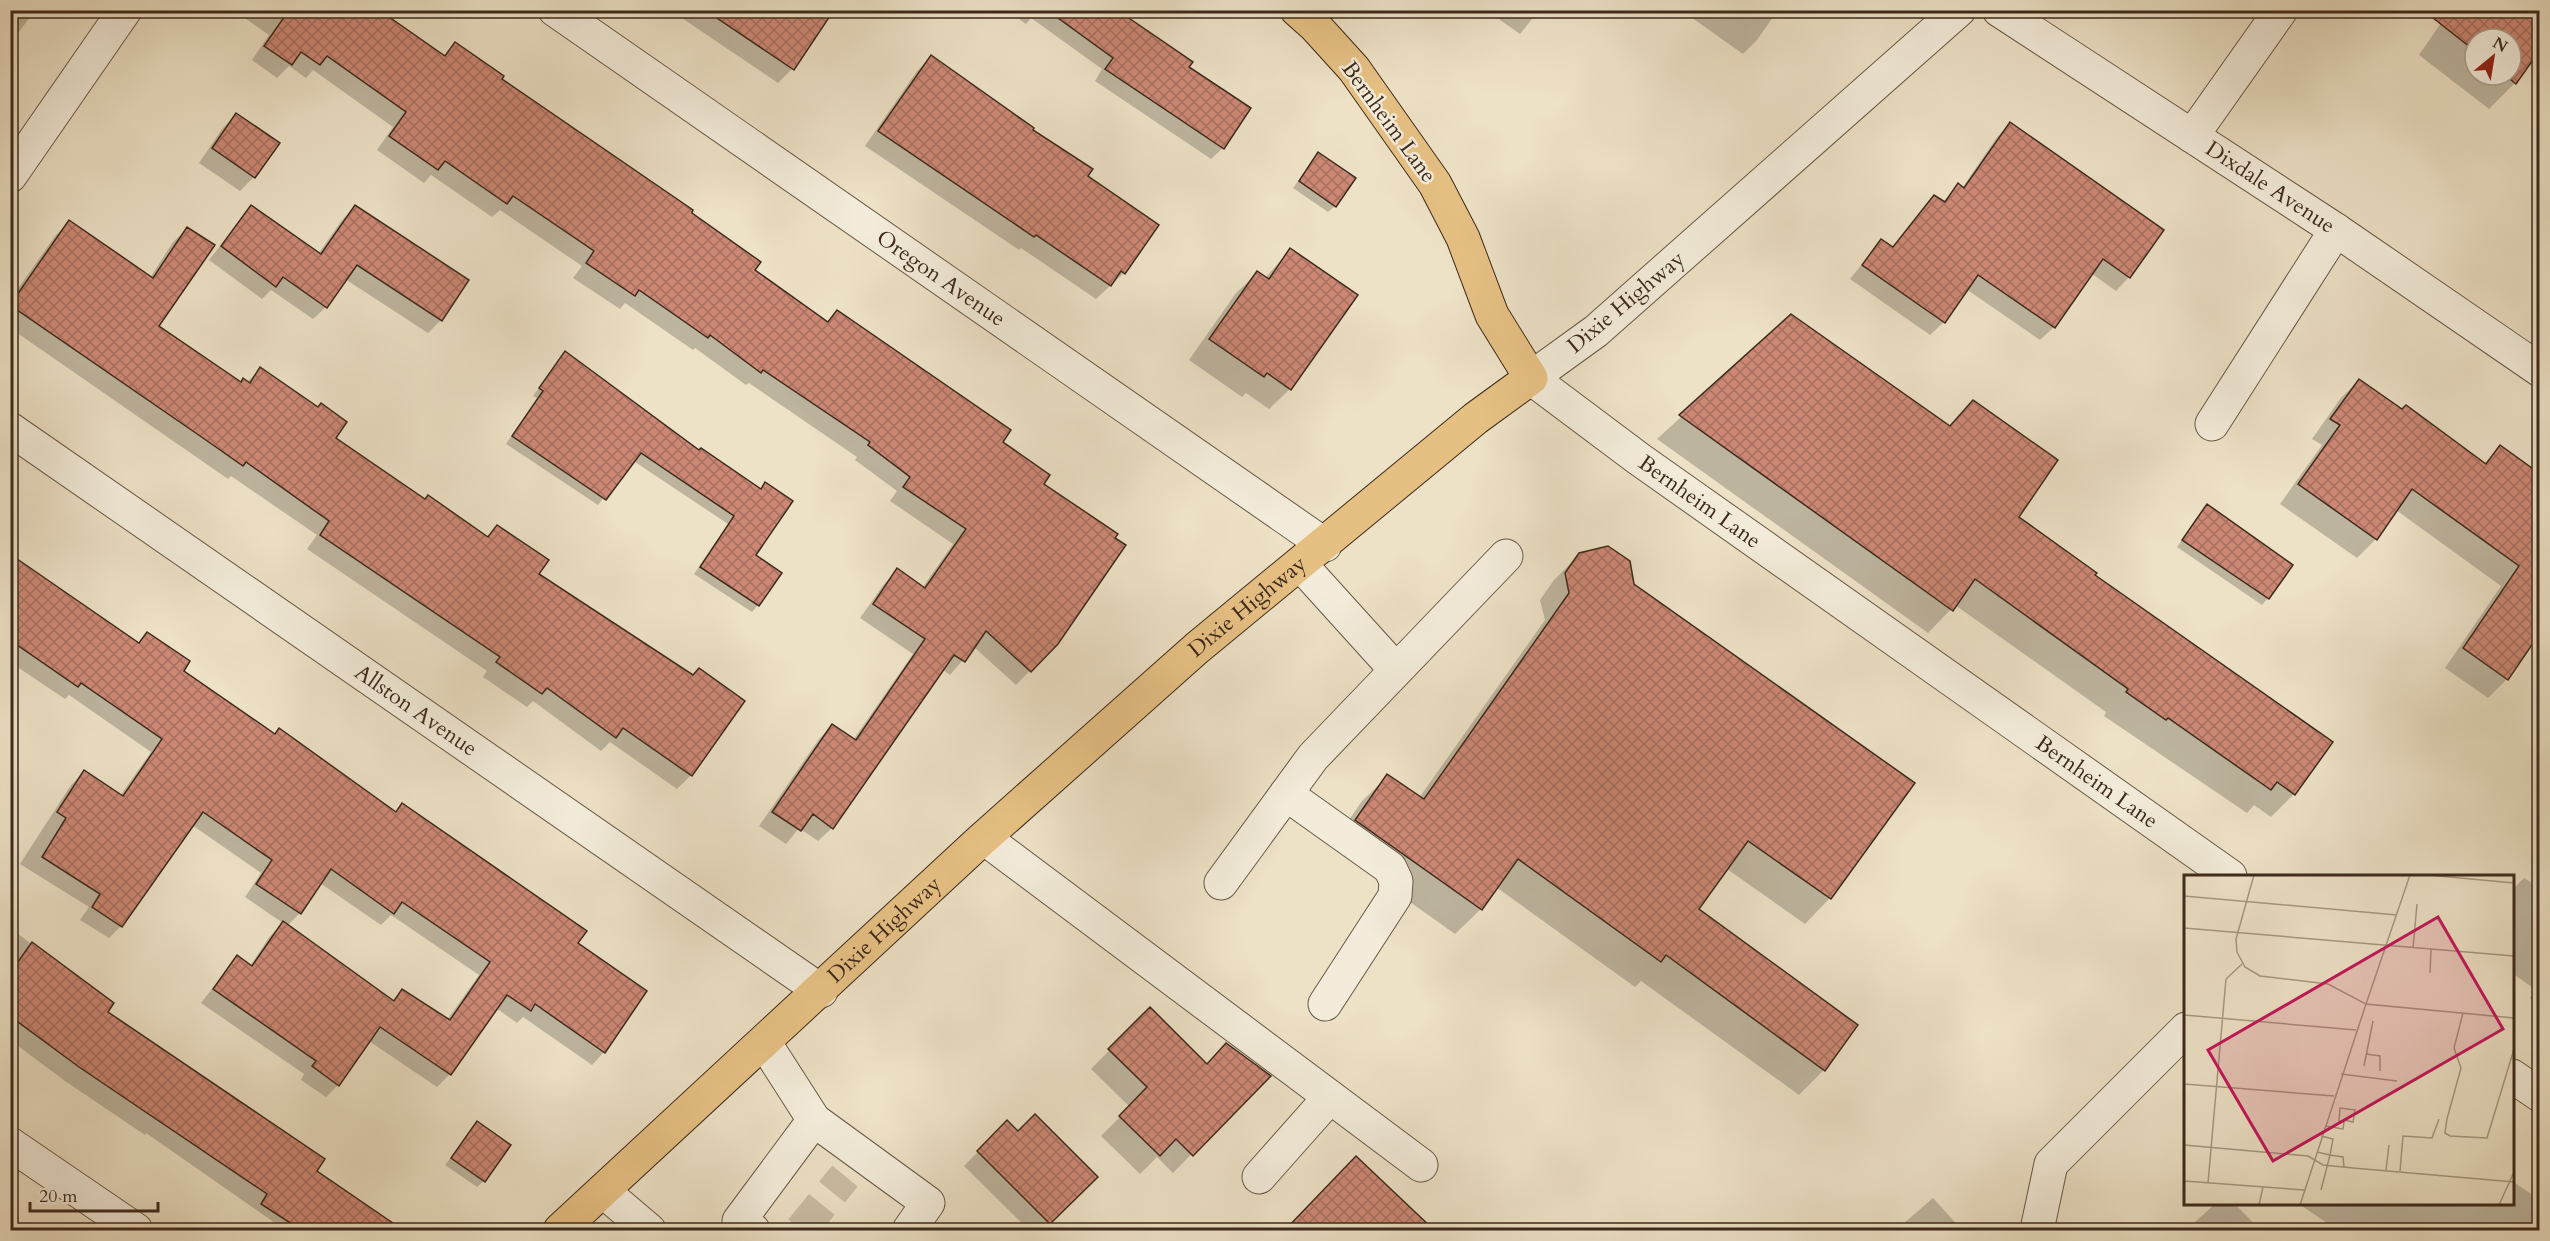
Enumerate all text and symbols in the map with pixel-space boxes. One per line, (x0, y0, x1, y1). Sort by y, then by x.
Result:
north arrow (2463, 27, 2523, 87)
text: N (2488, 32, 2512, 58)
street label: Bernheim Lane (1335, 55, 1443, 189)
street label: Dixdale Avenue (2200, 134, 2341, 240)
street label: Oregon Avenue (870, 223, 1012, 334)
street label: Dixie Highway (1561, 244, 1691, 360)
street label: Bernheim Lane (1632, 448, 1767, 555)
street label: Dixie Highway (1182, 549, 1313, 664)
street label: Allston Avenue (349, 657, 483, 763)
street label: Bernheim Lane (2029, 728, 2164, 836)
street label: Dixie Highway (821, 869, 948, 990)
inset map (2184, 875, 2514, 1205)
scale bar (30, 1175, 158, 1213)
text: 20 m (39, 1184, 78, 1209)

